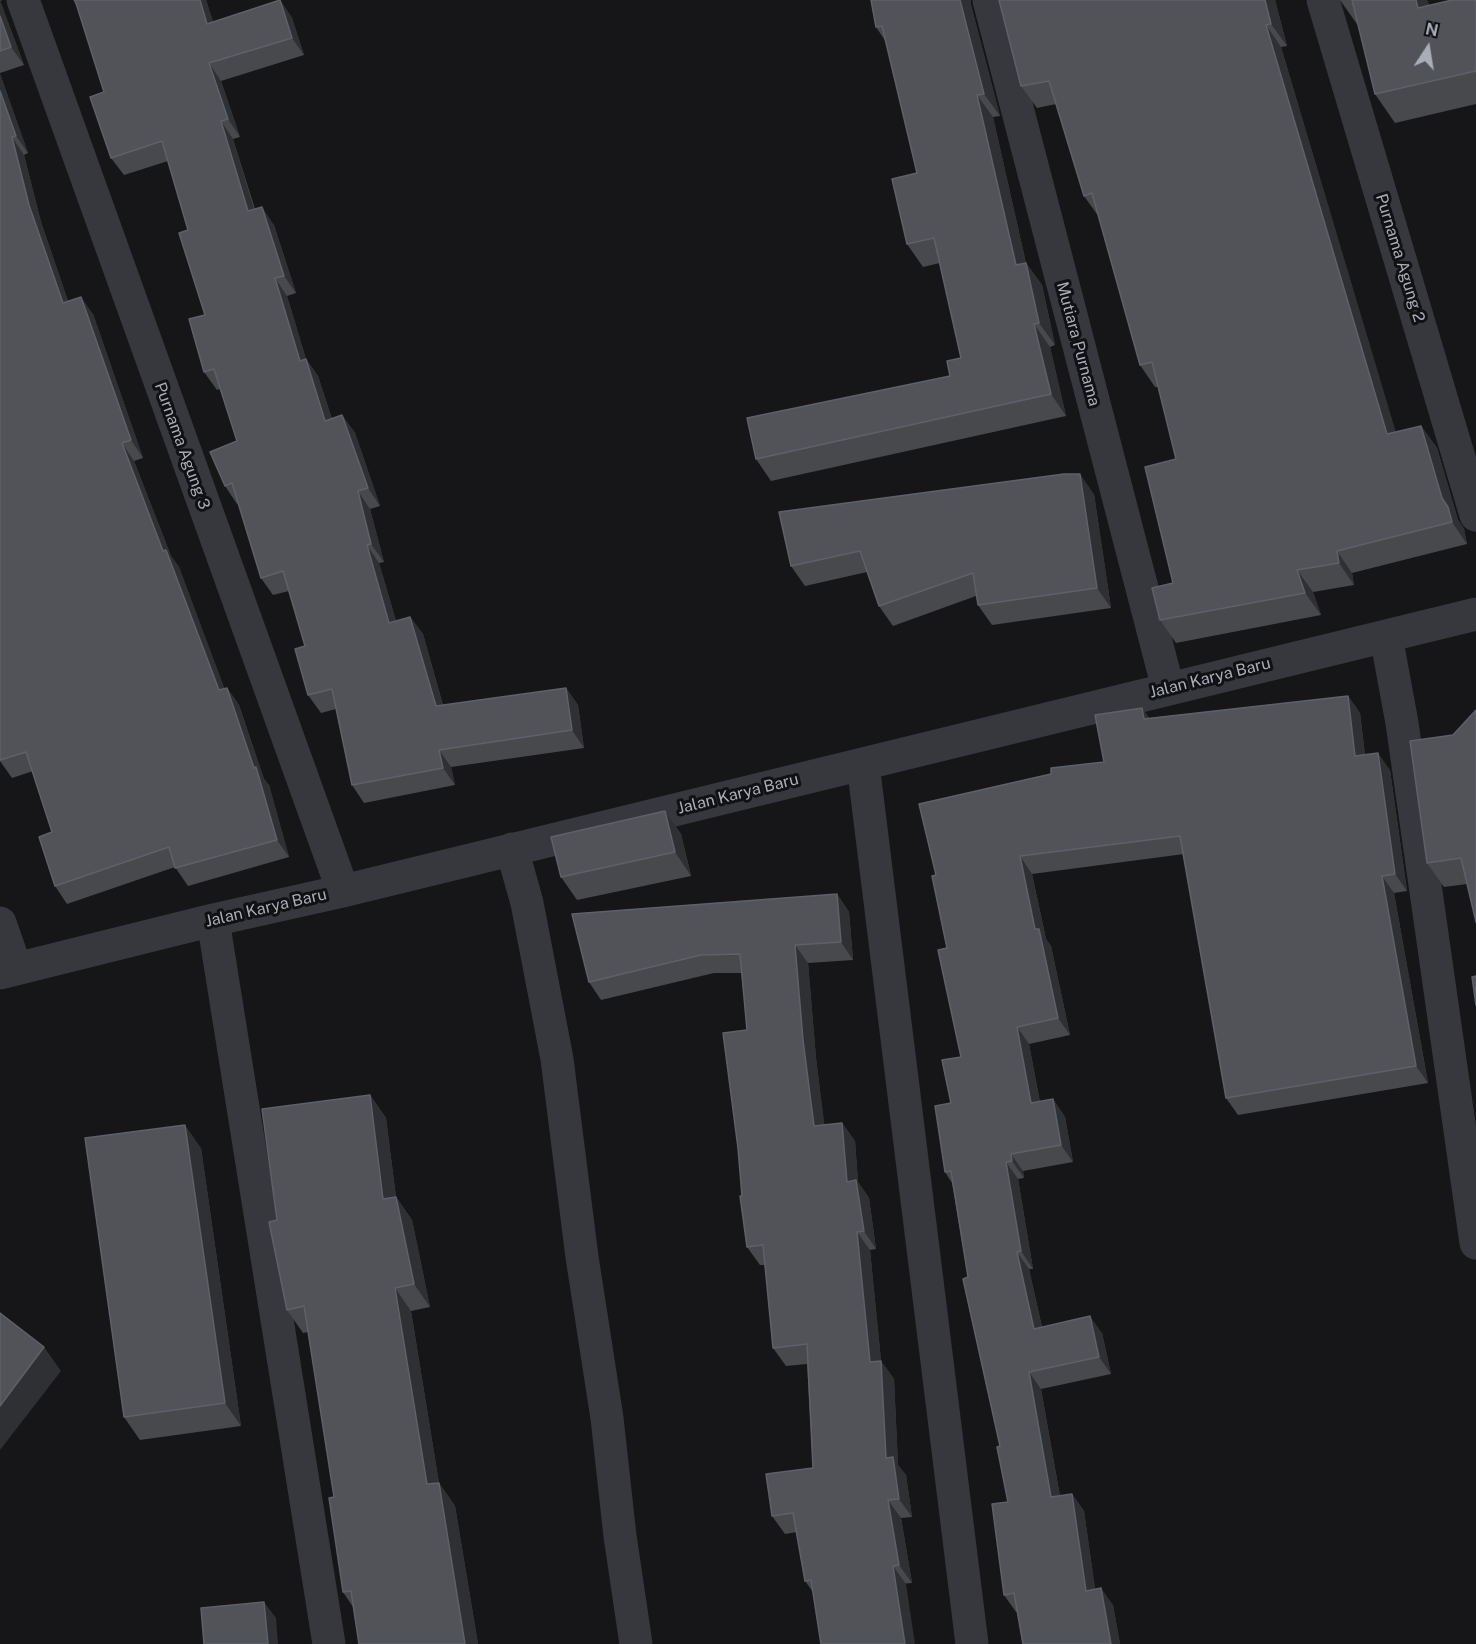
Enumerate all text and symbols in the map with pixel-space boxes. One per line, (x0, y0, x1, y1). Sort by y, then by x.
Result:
north arrow (1398, 18, 1458, 78)
text: N (1424, 19, 1440, 40)
street label: Purnama Agung 2 (1371, 191, 1429, 325)
street label: Mutiara Purnama (1052, 280, 1104, 408)
street label: Purnama Agung 3 (150, 380, 214, 512)
street label: Jalan Karya Baru (1147, 654, 1273, 702)
street label: Jalan Karya Baru (675, 770, 801, 818)
street label: Jalan Karya Baru (203, 885, 329, 931)

